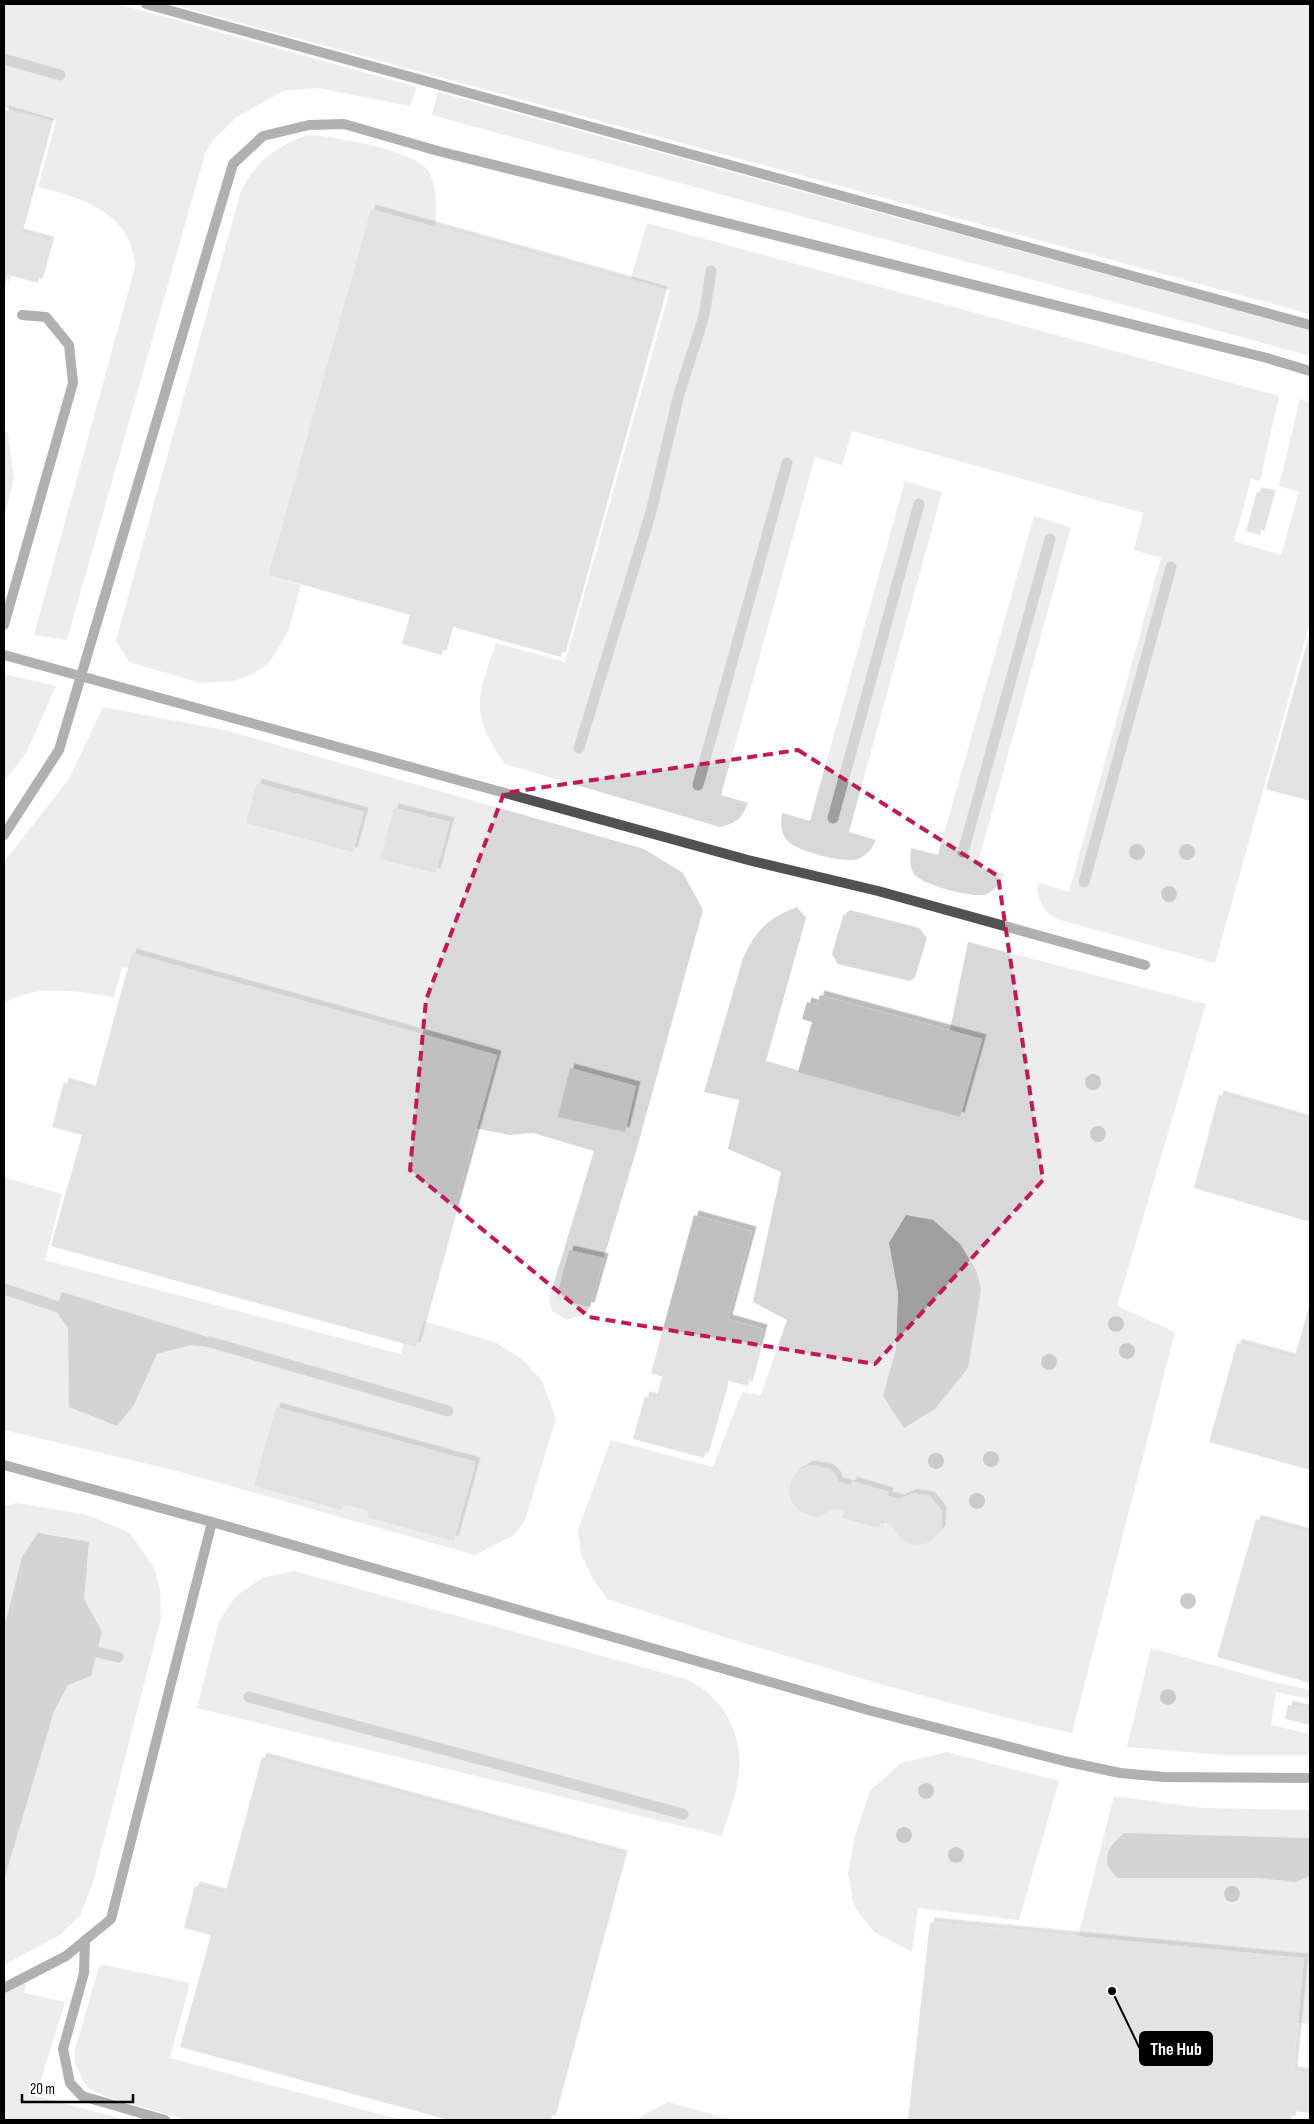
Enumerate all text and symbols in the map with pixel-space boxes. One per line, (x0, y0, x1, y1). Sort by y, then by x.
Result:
callout: The Hub (1140, 2032, 1212, 2065)
text: The Hub (1150, 2039, 1202, 2060)
scale bar (22, 2072, 134, 2104)
text: 20 m (30, 2080, 55, 2099)

